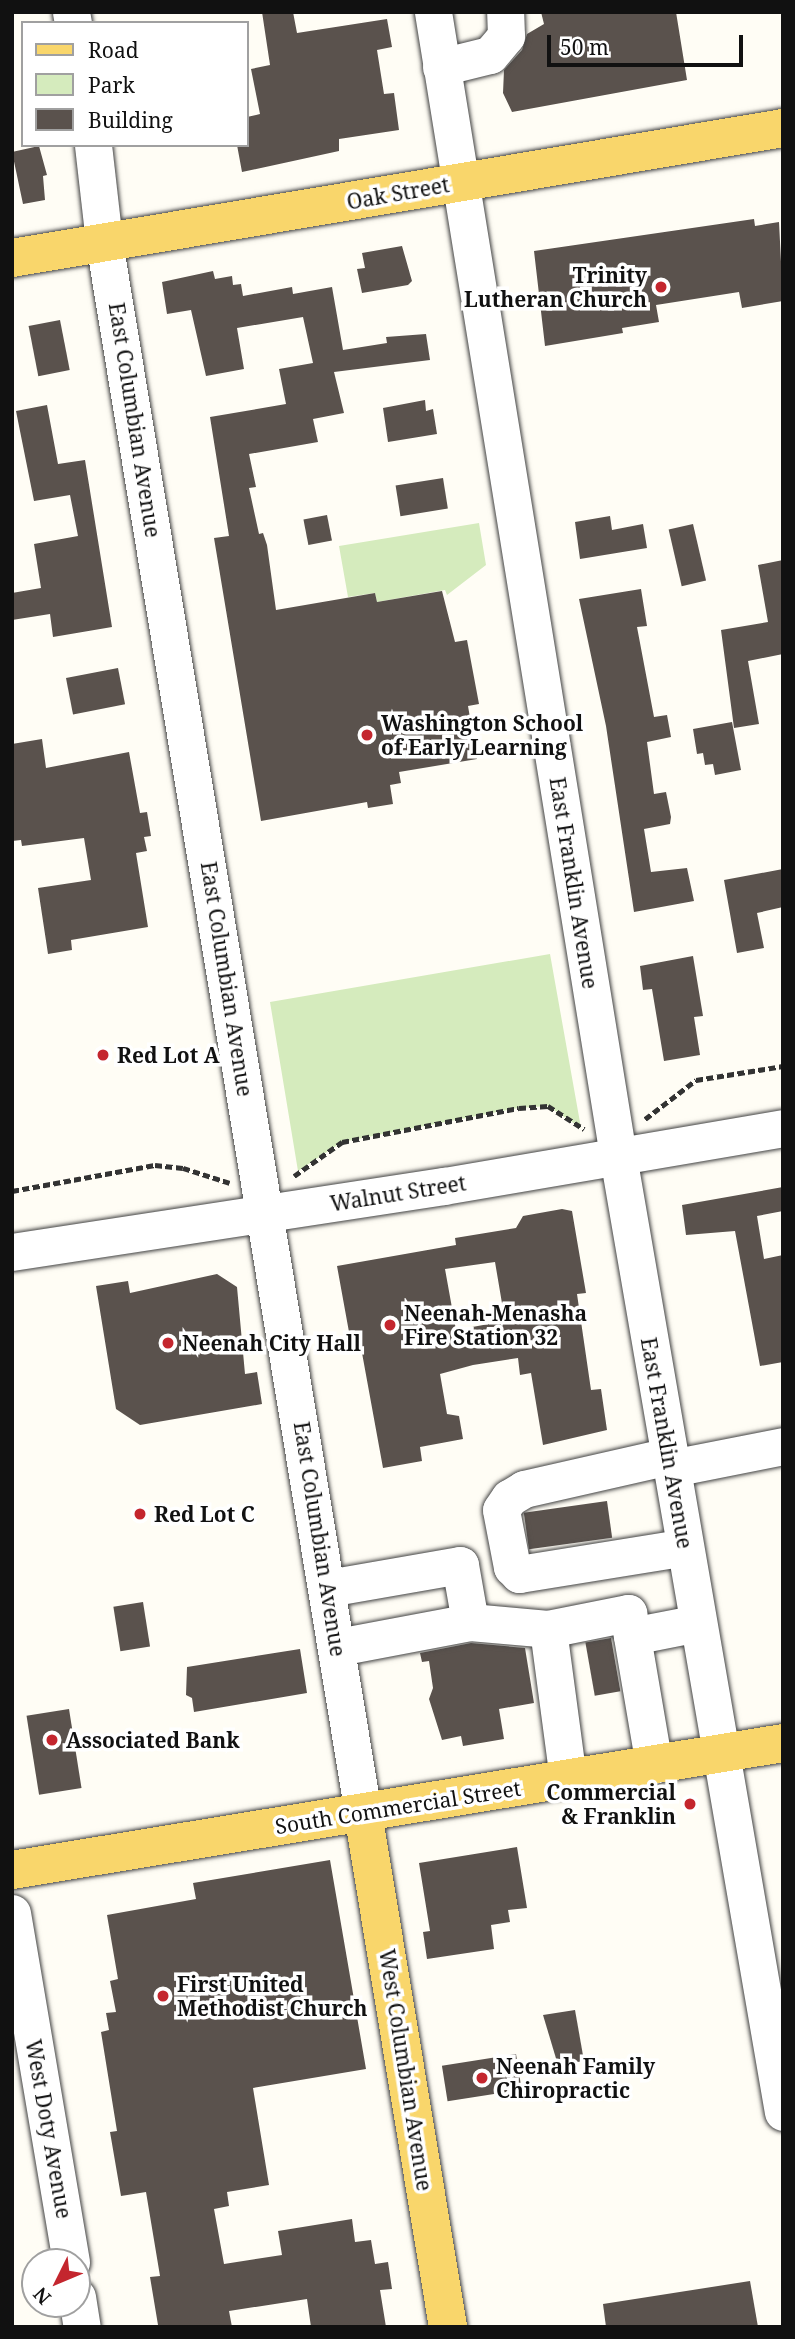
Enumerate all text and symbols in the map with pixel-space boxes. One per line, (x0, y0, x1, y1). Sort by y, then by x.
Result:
legend (21, 21, 248, 147)
scale bar (550, 21, 746, 65)
text: 50 m (560, 33, 609, 61)
text: Road (88, 36, 139, 64)
text: Park (88, 71, 135, 99)
text: Building (88, 106, 173, 134)
street label: Oak Street (345, 172, 451, 214)
place label: Trinity Lutheran Church (464, 262, 647, 312)
marker: Trinity Lutheran Church (653, 279, 669, 295)
street label: East Columbian Avenue (104, 301, 166, 539)
place label: Washington School of Early Learning (381, 710, 583, 760)
marker: Washington School of Early Learning (359, 727, 375, 743)
street label: East Franklin Avenue (545, 775, 603, 991)
street label: East Columbian Avenue (196, 860, 258, 1098)
place label: Red Lot A (117, 1042, 219, 1068)
marker: Red Lot A (95, 1047, 111, 1063)
street label: Walnut Street (328, 1170, 468, 1216)
place label: Neenah-Menasha Fire Station 32 (404, 1300, 587, 1350)
marker: Neenah-Menasha Fire Station 32 (382, 1317, 398, 1333)
place label: Neenah City Hall (182, 1330, 361, 1356)
marker: Neenah City Hall (160, 1335, 176, 1351)
street label: East Franklin Avenue (636, 1335, 698, 1551)
street label: East Columbian Avenue (289, 1420, 351, 1658)
place label: Red Lot C (154, 1501, 255, 1527)
marker: Red Lot C (132, 1506, 148, 1522)
place label: Associated Bank (66, 1727, 240, 1753)
marker: Associated Bank (44, 1732, 60, 1748)
street label: South Commercial Street (273, 1775, 523, 1839)
place label: Commercial & Franklin (546, 1779, 676, 1829)
marker: Commercial & Franklin (682, 1796, 698, 1812)
street label: West Columbian Avenue (374, 1947, 438, 2193)
place label: First United Methodist Church (177, 1971, 368, 2021)
marker: First United Methodist Church (155, 1988, 171, 2004)
street label: West Doty Avenue (21, 2037, 77, 2221)
place label: Neenah Family Chiropractic (496, 2053, 655, 2103)
marker: Neenah Family Chiropractic (474, 2070, 490, 2086)
north arrow (21, 2248, 91, 2318)
text: N (27, 2282, 57, 2310)

